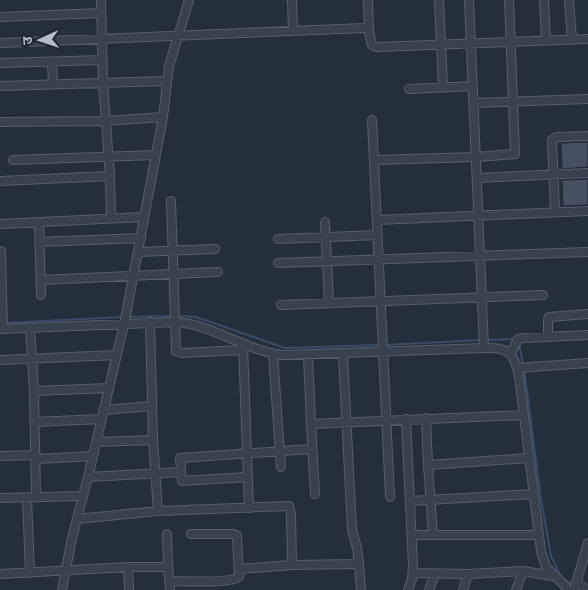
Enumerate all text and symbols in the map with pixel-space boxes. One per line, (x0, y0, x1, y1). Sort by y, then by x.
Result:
north arrow (15, 15, 65, 65)
text: उ (17, 35, 36, 45)

